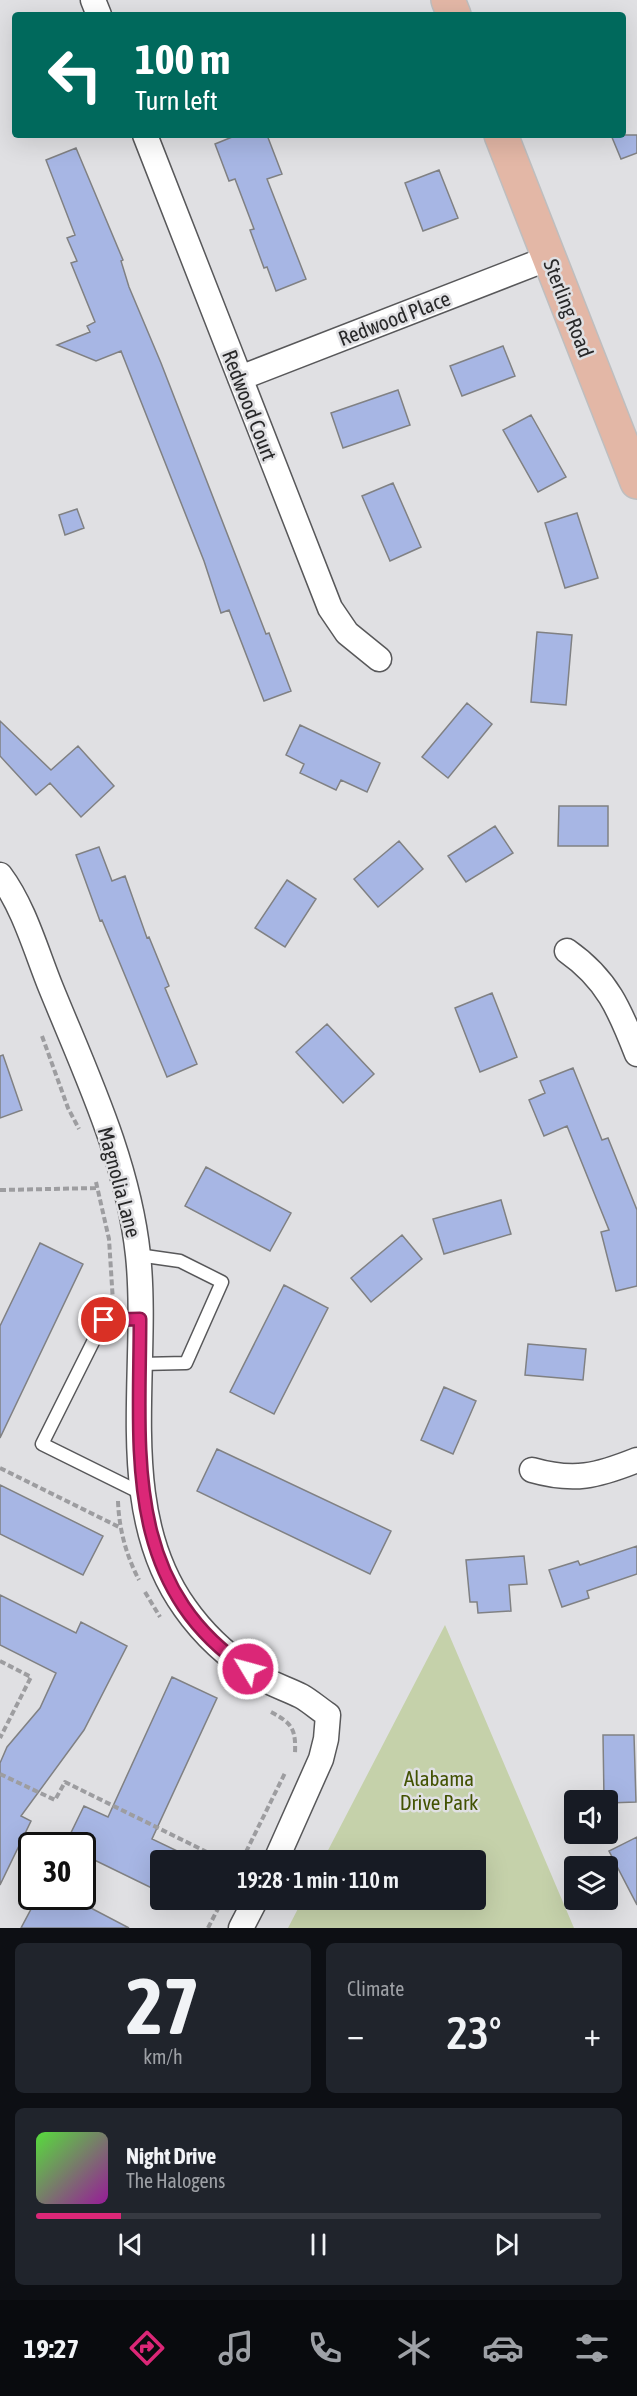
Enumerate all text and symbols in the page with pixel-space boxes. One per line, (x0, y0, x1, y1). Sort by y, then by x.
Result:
text: 100 m (135, 35, 230, 83)
icon: left (36, 36, 114, 114)
text: Turn left (135, 85, 218, 116)
street label: Sterling Road (539, 256, 599, 360)
street label: Redwood Place (335, 286, 453, 350)
street label: Redwood Court (218, 346, 282, 464)
street label: Magnolia Lane (94, 1124, 146, 1240)
pin (78, 1294, 129, 1345)
icon: arrive (87, 1303, 120, 1336)
position arrow (216, 1637, 280, 1701)
park label: Alabama Drive Park (400, 1766, 478, 1814)
map controls (564, 1790, 618, 1910)
button: sound (564, 1790, 618, 1844)
speed limit sign: 30 (18, 1832, 96, 1910)
button: layers (564, 1856, 618, 1910)
text: 19:28 · 1 min · 110 m (237, 1867, 399, 1893)
text: 27 (126, 1961, 200, 2051)
text: Climate (347, 1977, 404, 2000)
text: 23° (447, 2007, 501, 2059)
text: − (347, 2015, 364, 2053)
text: + (584, 2015, 601, 2053)
text: km/h (143, 2045, 183, 2068)
text: Night Drive (126, 2143, 216, 2169)
text: The Halogens (126, 2169, 225, 2192)
icon: previous (114, 2228, 147, 2261)
icon: pause (302, 2228, 335, 2261)
icon: next (490, 2228, 523, 2261)
icon: directions (126, 2327, 168, 2369)
icon: music (215, 2327, 257, 2369)
icon: phone (304, 2327, 346, 2369)
icon: climate (393, 2327, 435, 2369)
icon: car (482, 2327, 524, 2369)
icon: filters (571, 2327, 613, 2369)
text: 19:27 (24, 2333, 79, 2364)

